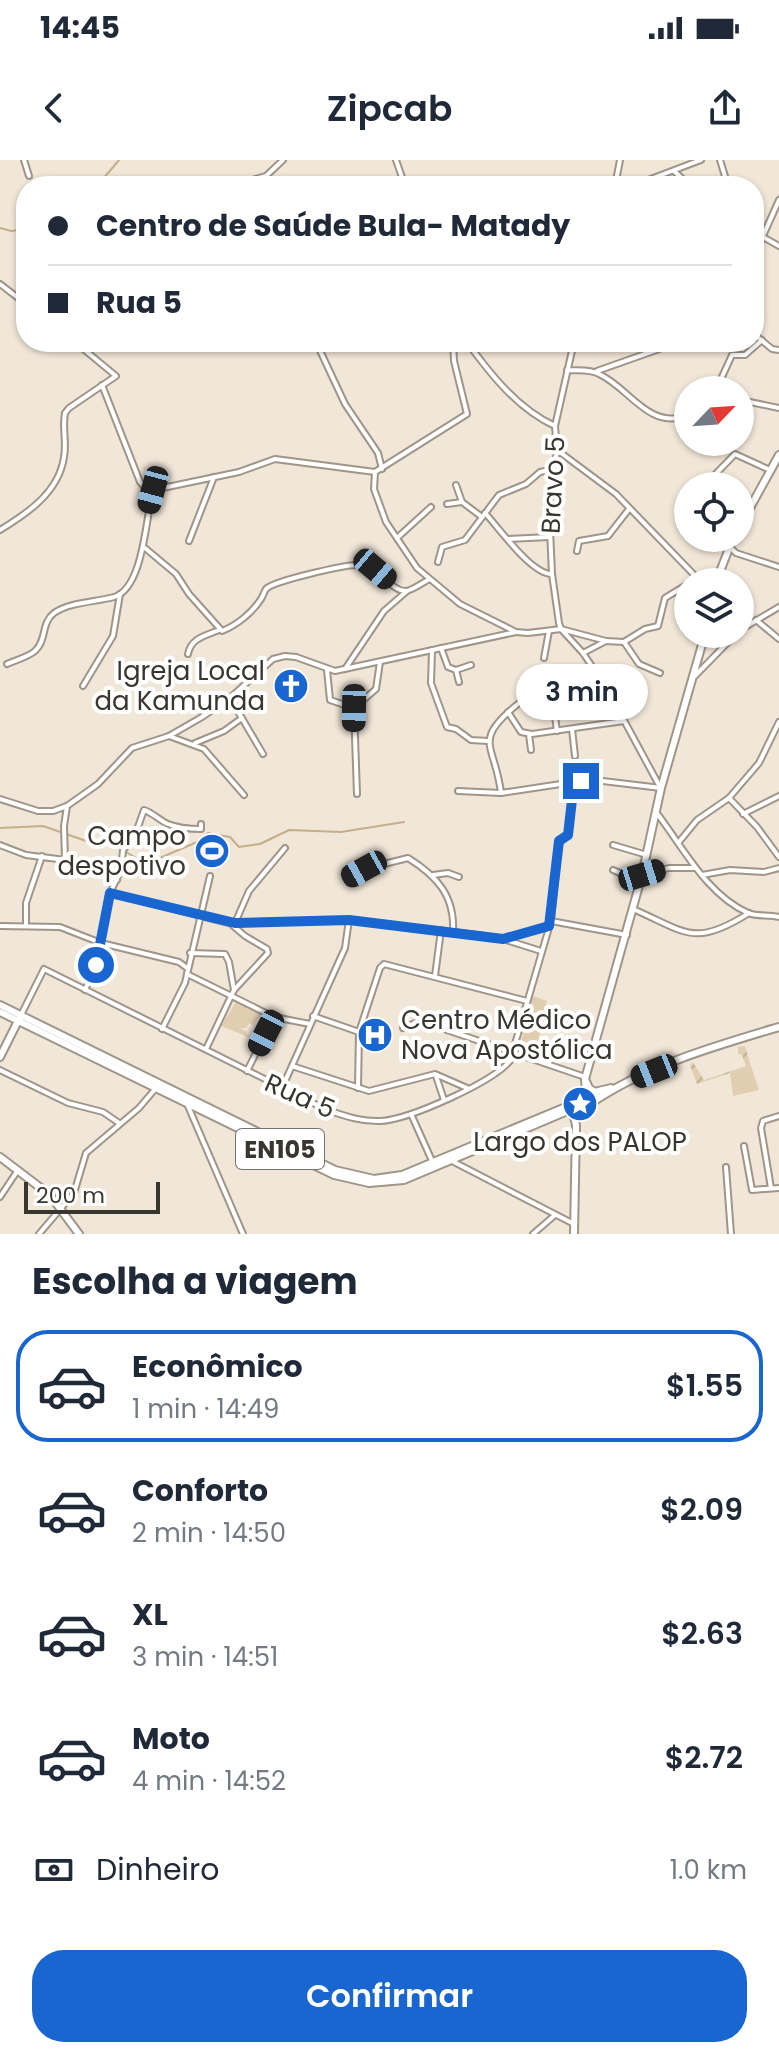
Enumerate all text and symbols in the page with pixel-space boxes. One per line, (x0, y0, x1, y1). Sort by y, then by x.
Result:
text: 14:45 (40, 6, 120, 49)
text: Zipcab (327, 83, 452, 134)
icon: back (32, 86, 76, 130)
icon: share (703, 86, 747, 130)
text: Centro de Saúde Bula- Matady (96, 204, 570, 247)
text: Rua 5 (96, 281, 182, 324)
north arrow (674, 376, 754, 456)
map controls (674, 376, 754, 648)
street label: Bravo 5 (532, 435, 574, 535)
car (135, 464, 171, 516)
button: locate (674, 472, 754, 552)
car (349, 544, 401, 594)
button: layers (674, 568, 754, 648)
place label: Igreja Local da Kamunda (95, 653, 265, 719)
callout: 3 min (515, 665, 647, 721)
church icon: Igreja Local da Kamunda (272, 667, 310, 705)
text: 3 min (545, 674, 619, 710)
car (342, 684, 366, 732)
route end (563, 763, 599, 799)
place label: Campo despotivo (57, 818, 186, 884)
sports icon: Campo despotivo (193, 832, 231, 870)
car (337, 847, 391, 891)
car (616, 857, 668, 893)
route start (78, 947, 114, 983)
place label: Centro Médico Nova Apostólica (401, 1002, 613, 1068)
car (244, 1006, 288, 1060)
hospital icon: Centro Médico Nova Apostólica (356, 1016, 394, 1054)
car (627, 1051, 681, 1091)
street label: Rua 5 (259, 1065, 341, 1127)
place icon: Largo dos PALOP (561, 1085, 599, 1123)
place label: Largo dos PALOP (473, 1124, 687, 1160)
road number: EN105 (236, 1129, 324, 1169)
scale bar (24, 1178, 160, 1214)
text: 200 m (36, 1180, 105, 1211)
text: Escolha a viagem (32, 1256, 358, 1307)
text: Econômico (132, 1345, 303, 1388)
icon: car (36, 1350, 108, 1422)
text: $1.55 (666, 1364, 743, 1407)
text: 1 min · 14:49 (132, 1391, 279, 1427)
text: Conforto (132, 1469, 268, 1512)
icon: car (36, 1474, 108, 1546)
text: $2.09 (660, 1488, 743, 1531)
text: 2 min · 14:50 (132, 1515, 286, 1551)
text: XL (132, 1593, 168, 1636)
icon: car (36, 1598, 108, 1670)
text: $2.63 (661, 1612, 743, 1655)
text: 3 min · 14:51 (132, 1639, 278, 1675)
text: Moto (132, 1717, 210, 1760)
icon: car (36, 1722, 108, 1794)
text: $2.72 (665, 1736, 743, 1779)
text: 4 min · 14:52 (132, 1763, 286, 1799)
icon: cash (32, 1848, 76, 1892)
text: Dinheiro (96, 1848, 219, 1891)
text: 1.0 km (670, 1852, 747, 1888)
button: Confirmar (32, 1950, 747, 2042)

